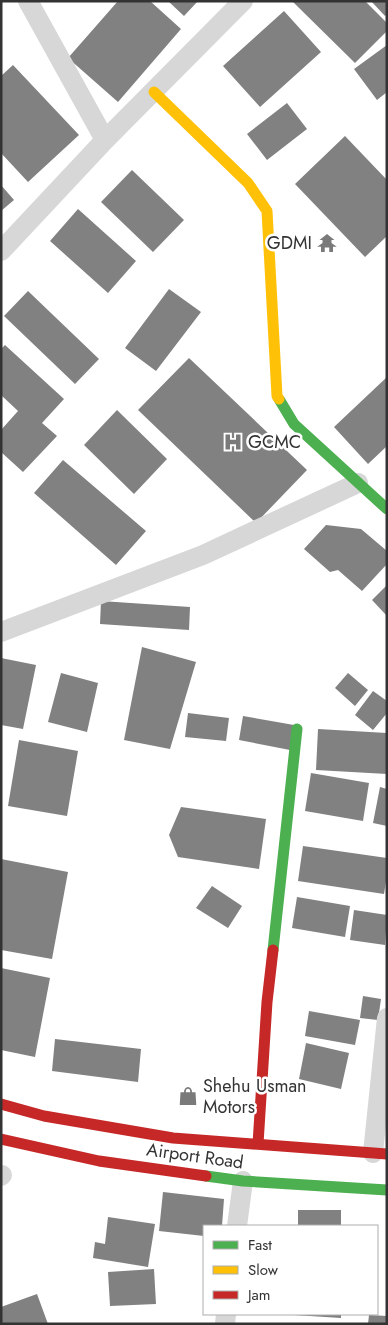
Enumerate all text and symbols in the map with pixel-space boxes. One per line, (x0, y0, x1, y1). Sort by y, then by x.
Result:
place label: GDMI (267, 230, 312, 256)
temple icon: GDMI (316, 232, 338, 254)
place label: GCMC (248, 429, 301, 455)
hospital icon: GCMC (222, 431, 244, 453)
place label: Shehu Usman Motors (203, 1073, 307, 1120)
shop icon: Shehu Usman Motors (177, 1085, 199, 1107)
street label: Airport Road (145, 1136, 245, 1176)
legend (203, 1225, 378, 1315)
text: Fast (248, 1234, 272, 1256)
text: Slow (248, 1259, 279, 1281)
text: Jam (246, 1284, 271, 1306)

